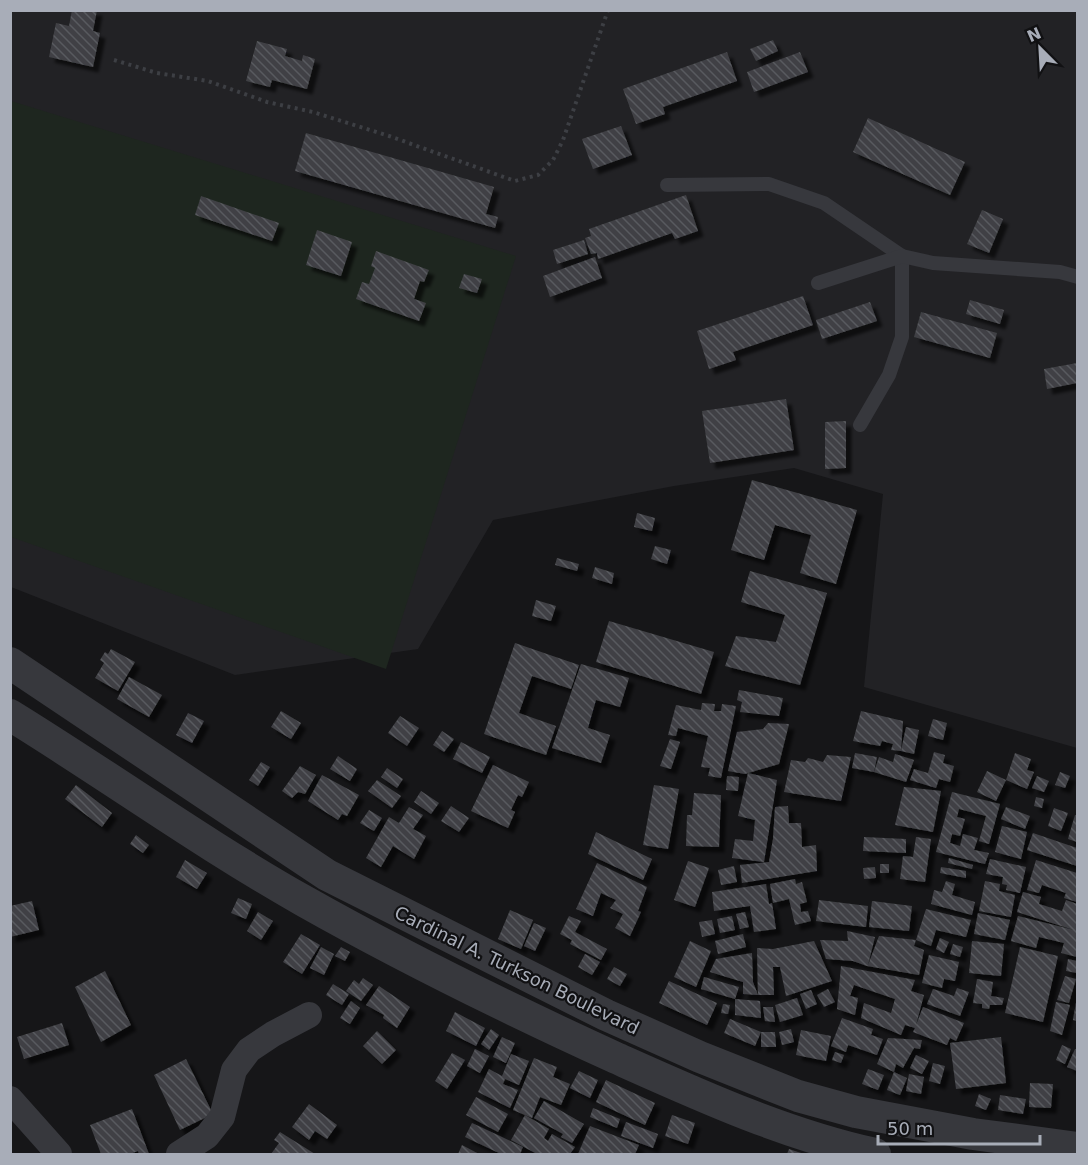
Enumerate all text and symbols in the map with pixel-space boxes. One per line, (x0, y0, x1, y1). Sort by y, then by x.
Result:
north arrow (1010, 18, 1070, 78)
text: N (1024, 23, 1044, 46)
street label: Cardinal A. Turkson Boulevard (391, 901, 643, 1039)
scale bar (878, 1108, 1040, 1146)
text: 50 m (887, 1118, 933, 1139)

